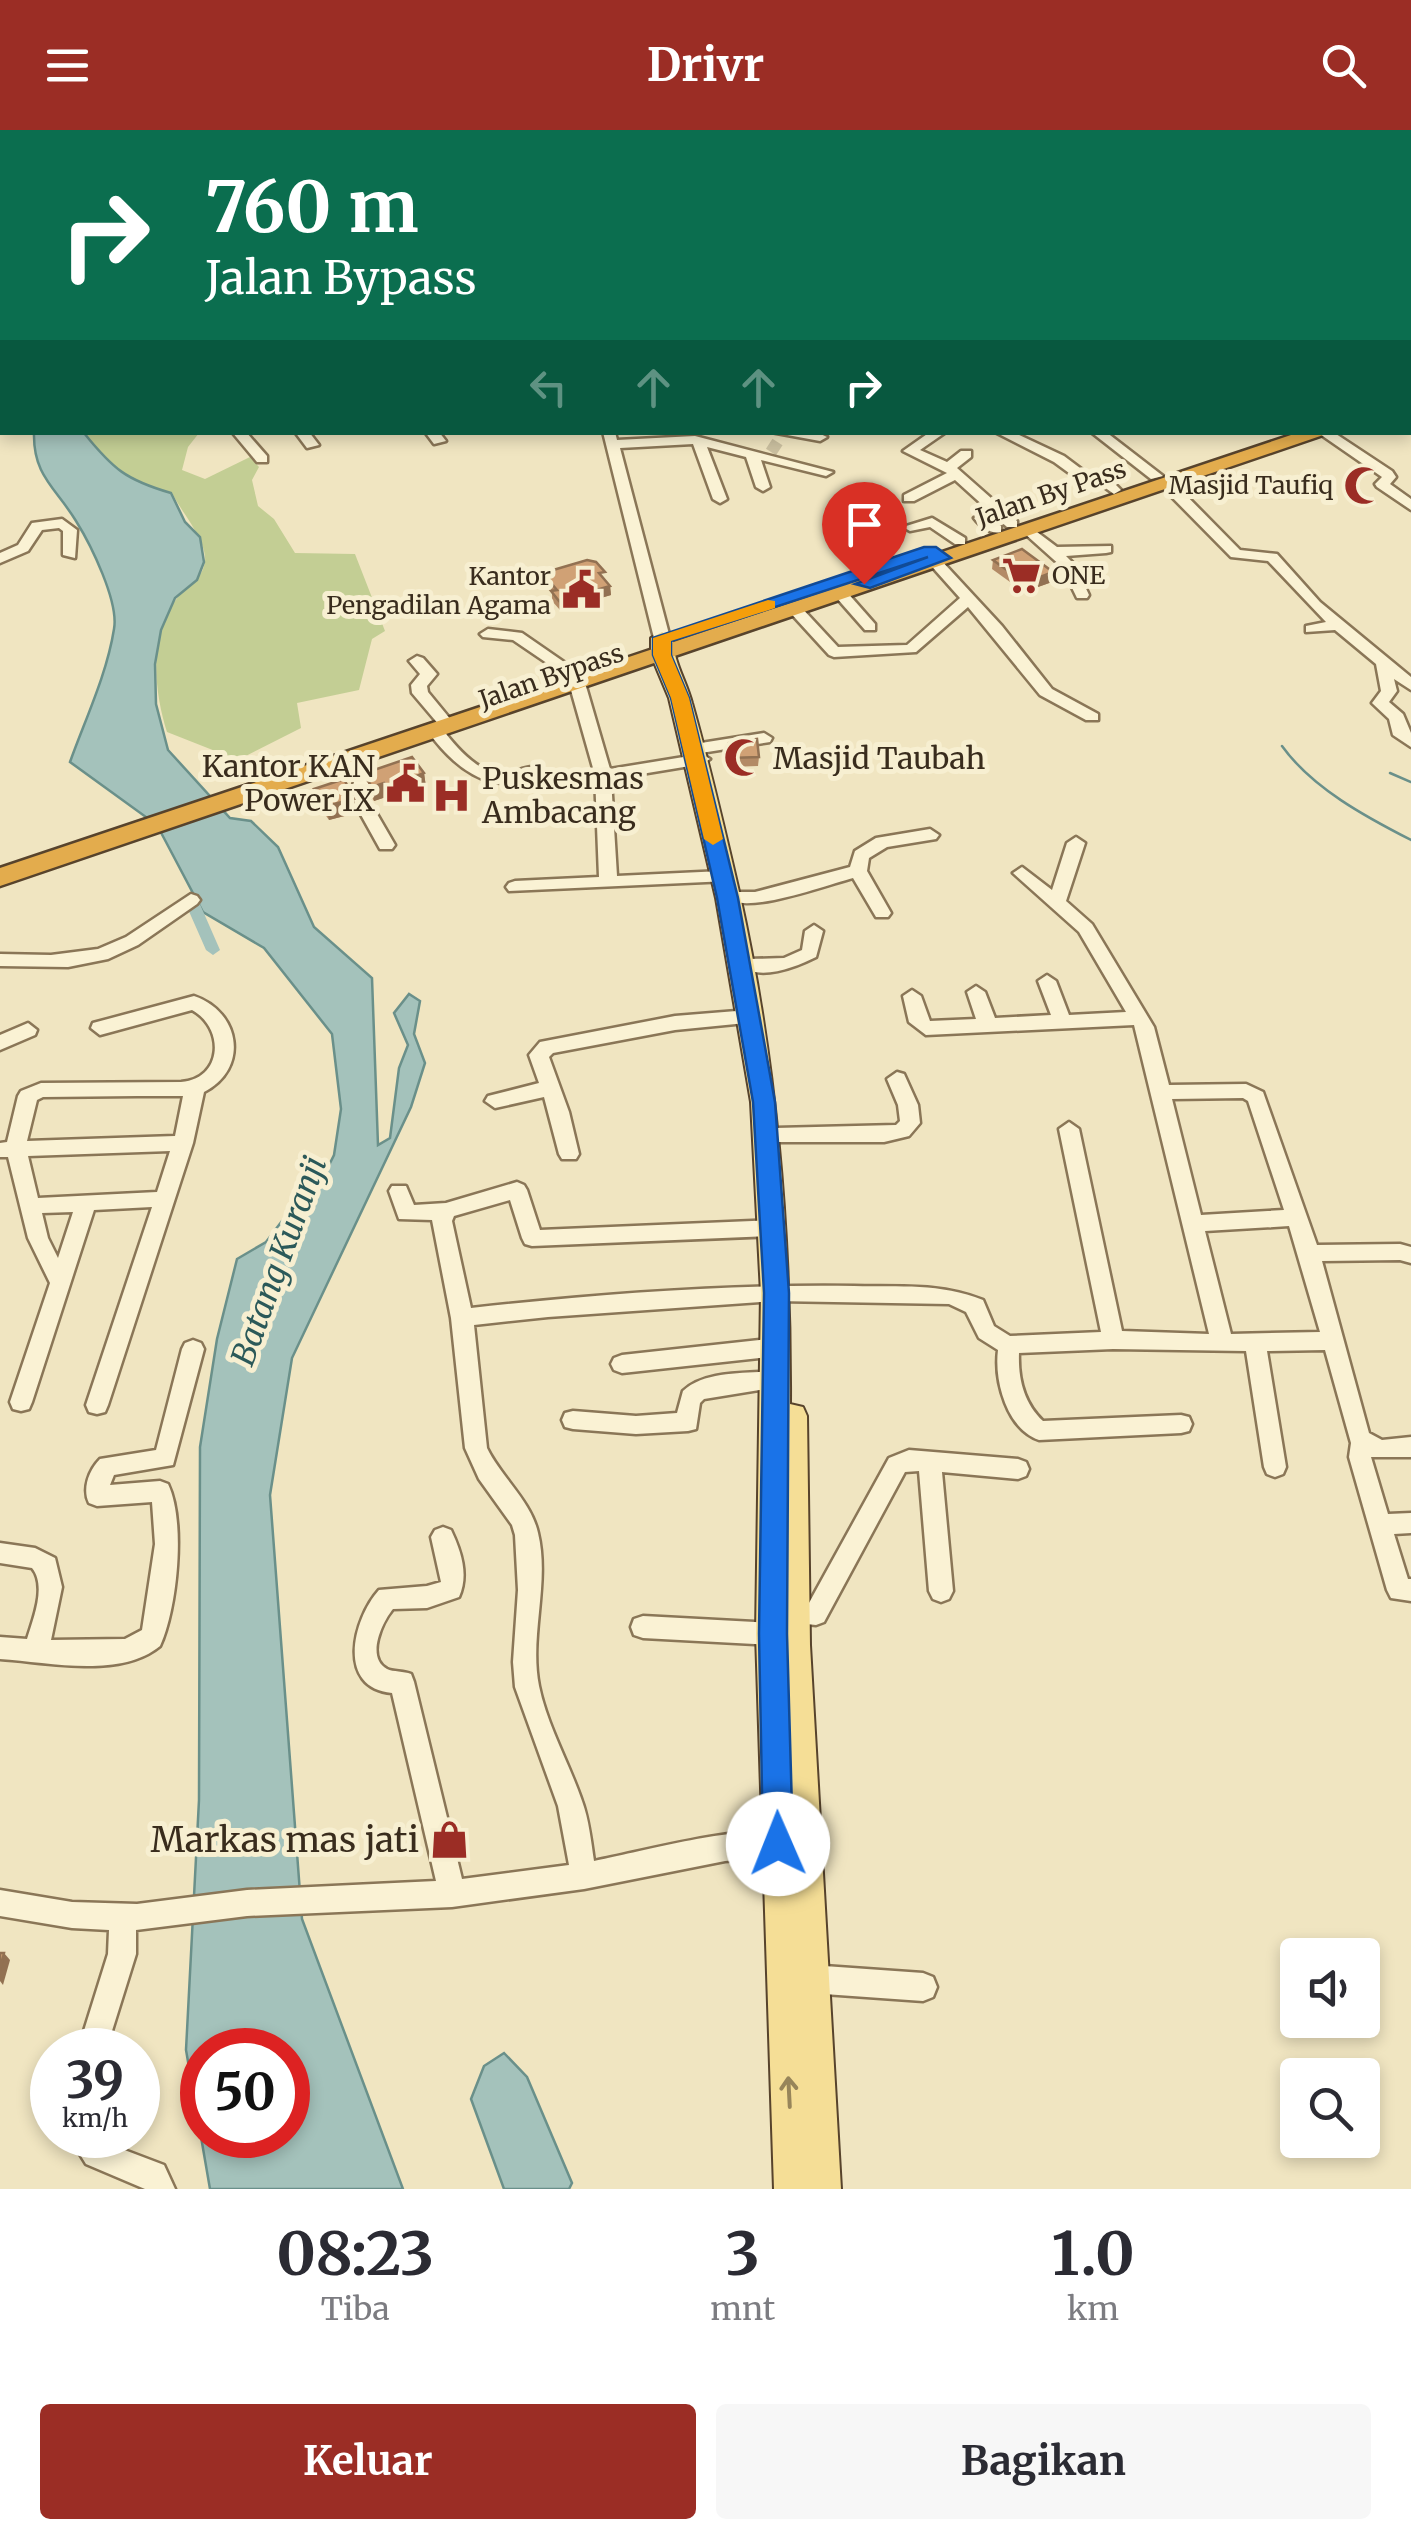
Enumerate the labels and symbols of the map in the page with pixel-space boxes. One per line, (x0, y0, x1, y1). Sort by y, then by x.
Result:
street label: Jalan By Pass (971, 452, 1130, 534)
mosque icon: Masjid Taufiq (1342, 464, 1384, 506)
place label: Masjid Taufiq (1168, 469, 1333, 501)
pin (822, 482, 907, 585)
supermarket icon: ONE (1001, 554, 1043, 596)
place label: ONE (1052, 559, 1105, 591)
place label: Kantor Pengadilan Agama (326, 560, 551, 621)
public building icon: Kantor Pengadilan Agama (560, 569, 602, 611)
street label: Jalan Bypass (474, 636, 628, 716)
mosque icon: Masjid Taubah (722, 737, 764, 779)
place label: Masjid Taubah (773, 739, 985, 777)
place label: Kantor KAN Power IX (202, 747, 375, 819)
place label: Puskesmas Ambacang (481, 759, 644, 831)
public building icon: Kantor KAN Power IX (384, 762, 426, 804)
hospital icon: Puskesmas Ambacang (431, 774, 473, 816)
water label: Batang Kuranji (223, 1151, 335, 1371)
position arrow (726, 1792, 830, 1896)
place label: Markas mas jati (150, 1818, 419, 1862)
shop icon: Markas mas jati (428, 1819, 470, 1861)
speed limit sign: 50 (180, 2028, 310, 2158)
one-way arrow (780, 2076, 799, 2108)

